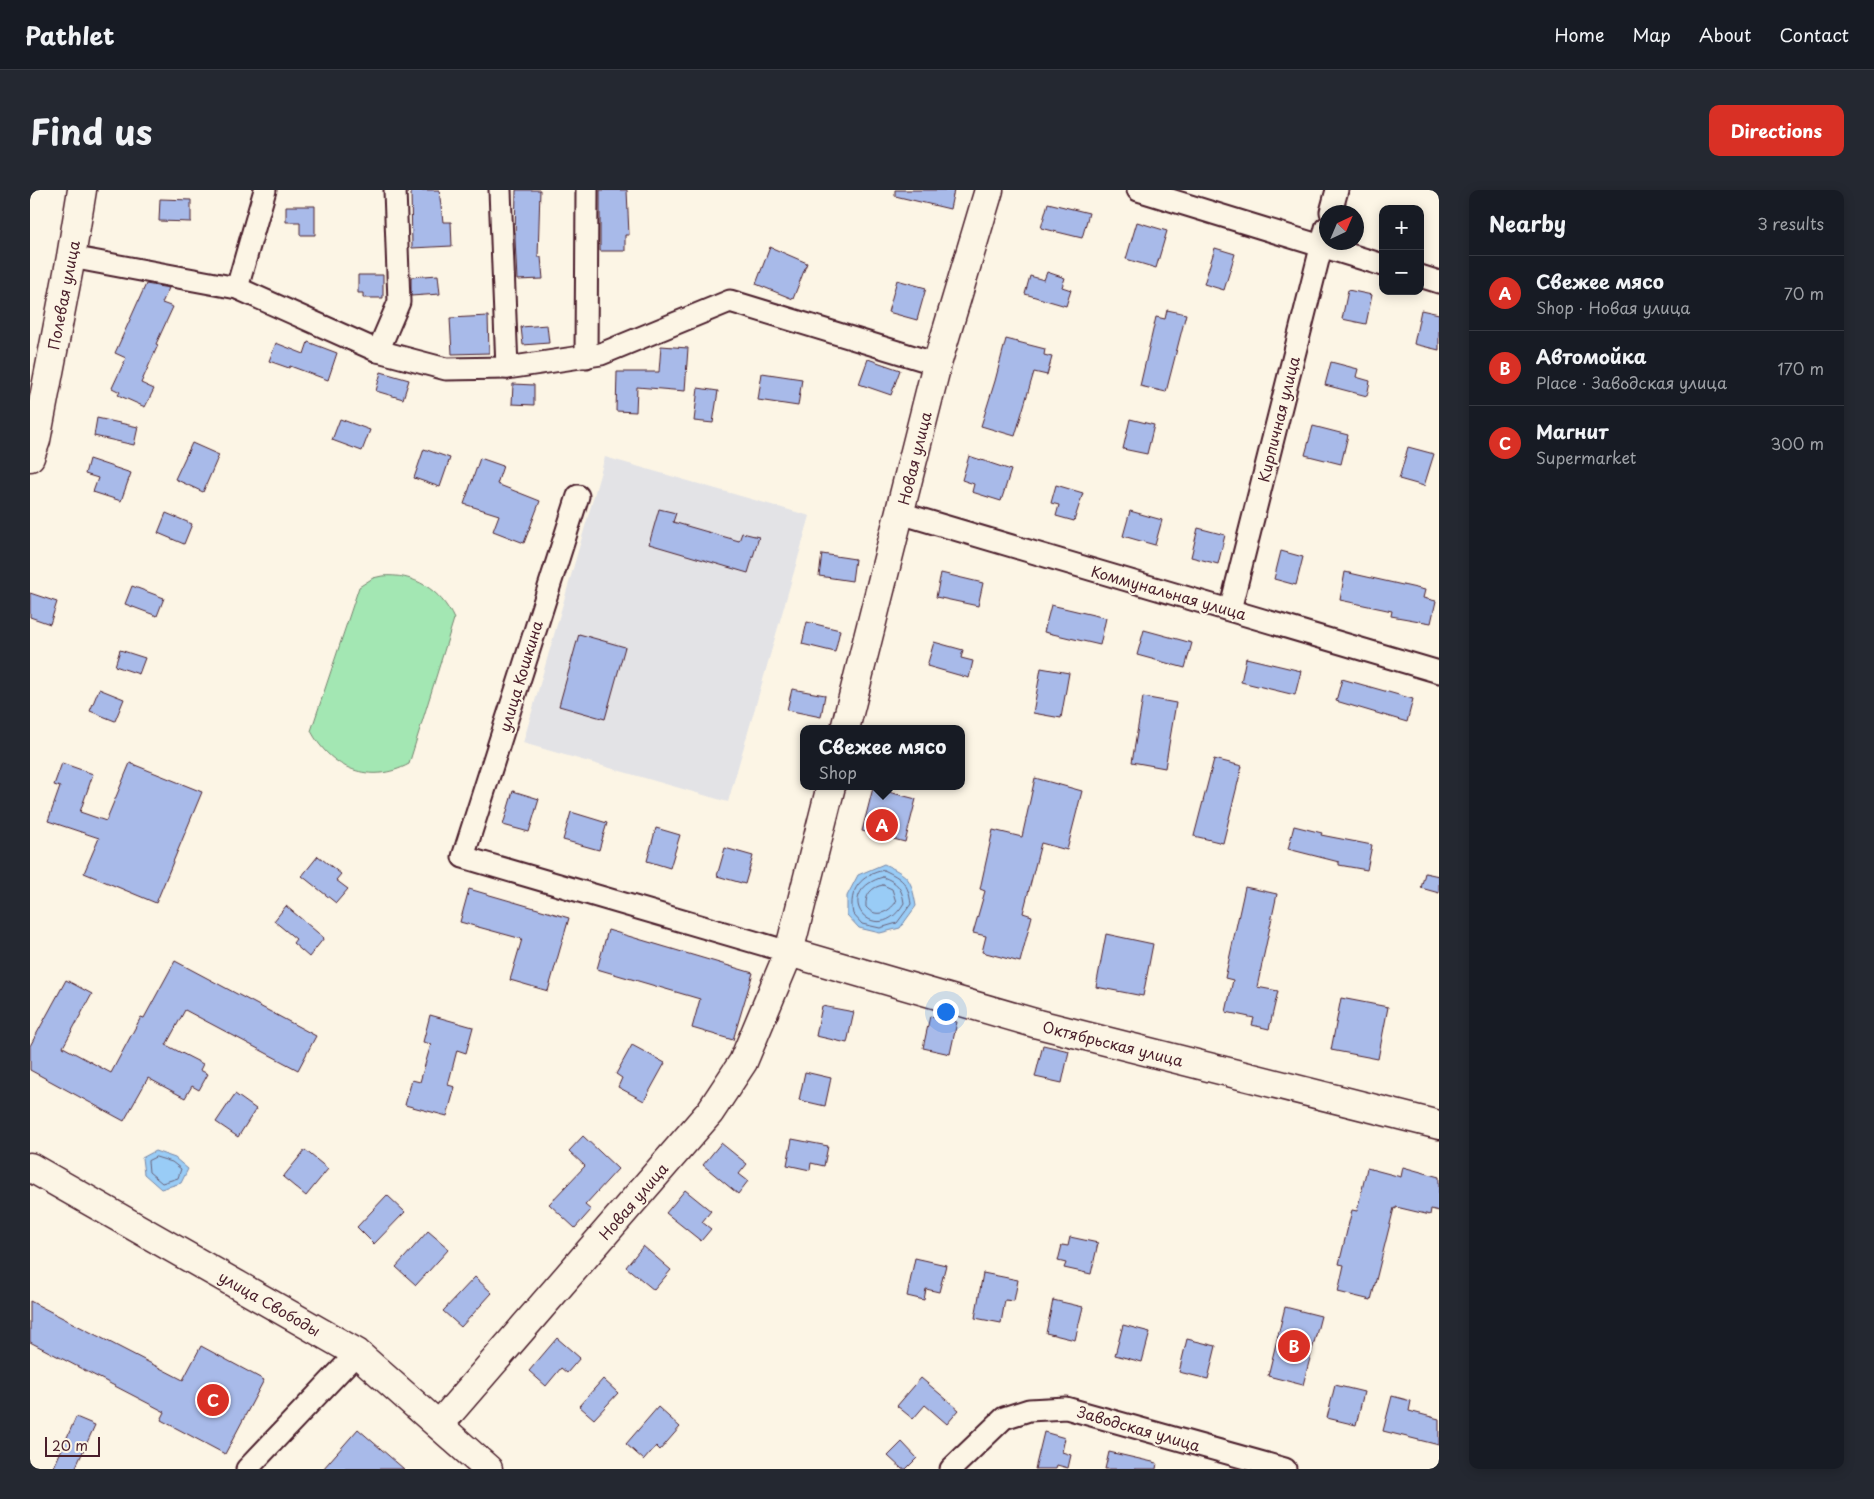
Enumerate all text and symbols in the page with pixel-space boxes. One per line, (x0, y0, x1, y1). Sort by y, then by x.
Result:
text: Pathlet (25, 17, 115, 53)
text: Home (1554, 21, 1604, 48)
text: Map (1632, 21, 1671, 48)
text: About (1699, 21, 1751, 48)
text: Contact (1779, 21, 1849, 48)
text: Find us (30, 104, 152, 157)
button: Directions (1709, 105, 1844, 156)
north arrow (1319, 205, 1364, 250)
map controls (1379, 205, 1424, 295)
button: + (1379, 205, 1424, 250)
text: Nearby (1489, 207, 1566, 239)
text: 3 results (1757, 211, 1824, 235)
street label: Полевая улица (41, 238, 85, 352)
button: − (1379, 250, 1424, 295)
text: Свежее мясо (1536, 267, 1664, 295)
text: A (1499, 281, 1511, 305)
text: 70 m (1784, 281, 1824, 305)
text: Shop · Новая улица (1536, 295, 1690, 319)
text: Автомойка (1536, 342, 1647, 370)
street label: Кирпичная улица (1251, 353, 1305, 484)
text: B (1500, 356, 1510, 380)
text: 170 m (1778, 356, 1824, 380)
text: Place · Заводская улица (1536, 370, 1727, 394)
street label: Новая улица (891, 408, 937, 507)
text: Магнит (1536, 417, 1608, 445)
text: C (1499, 431, 1511, 455)
text: 300 m (1770, 431, 1824, 455)
text: Supermarket (1536, 445, 1636, 469)
street label: Коммунальная улица (1089, 559, 1250, 625)
street label: улица Кошкина (492, 617, 548, 734)
popup (800, 725, 965, 790)
text: Свежее мясо (819, 732, 946, 760)
text: Shop (819, 760, 857, 784)
pin: A (866, 806, 898, 844)
your location (933, 999, 959, 1025)
street label: Октябрьская улица (1040, 1014, 1186, 1072)
street label: Новая улица (593, 1157, 673, 1245)
street label: улица Свободы (215, 1264, 325, 1342)
pin: B (1278, 1327, 1310, 1365)
pin: C (197, 1381, 229, 1419)
street label: Заводская улица (1075, 1399, 1204, 1457)
scale bar (45, 1434, 100, 1457)
text: 20 m (52, 1435, 88, 1456)

